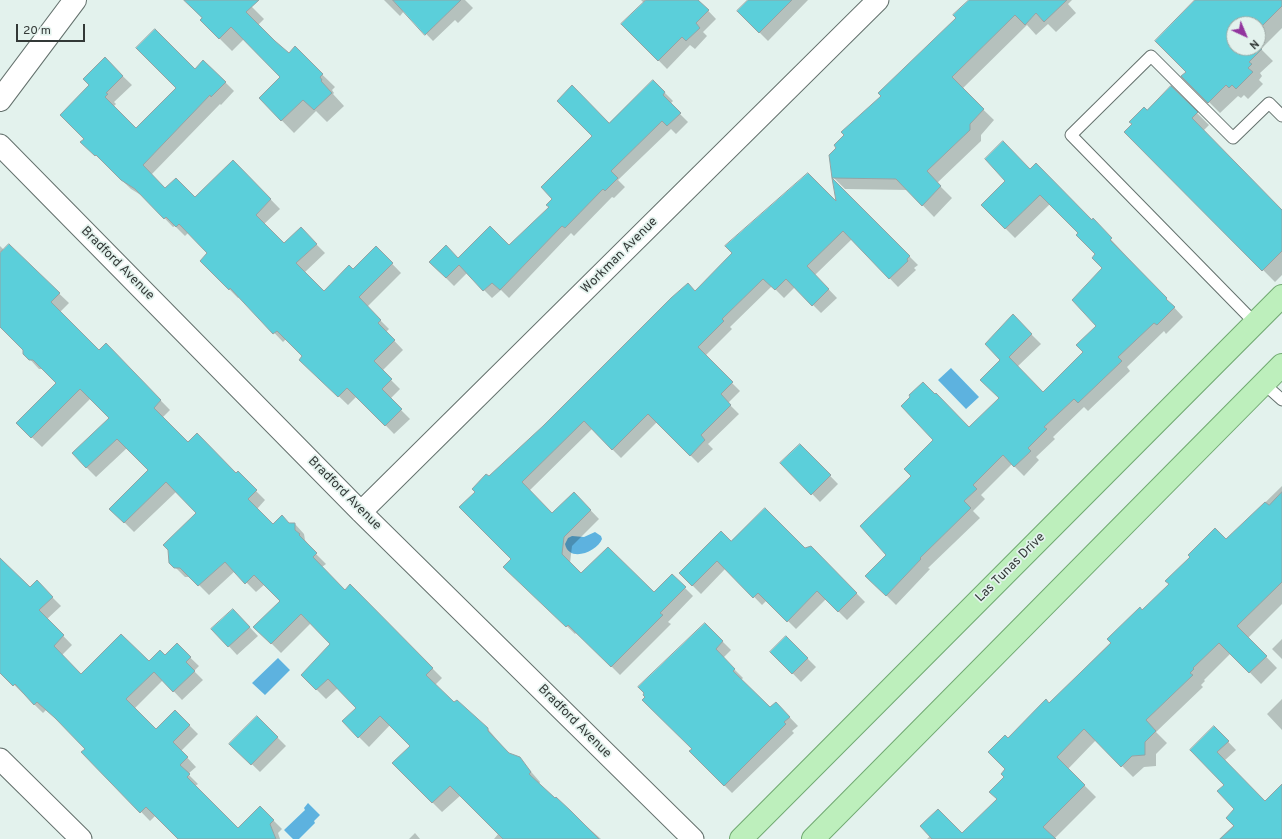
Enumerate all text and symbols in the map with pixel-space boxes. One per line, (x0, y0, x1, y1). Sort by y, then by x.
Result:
scale bar (18, 16, 87, 42)
north arrow (1226, 16, 1266, 56)
text: 20 m (23, 23, 51, 39)
text: N (1246, 36, 1261, 52)
street label: Workman Avenue (579, 215, 661, 297)
street label: Bradford Avenue (77, 224, 157, 304)
street label: Bradford Avenue (304, 454, 384, 534)
street label: Las Tunas Drive (973, 530, 1049, 606)
street label: Bradford Avenue (534, 682, 614, 762)

